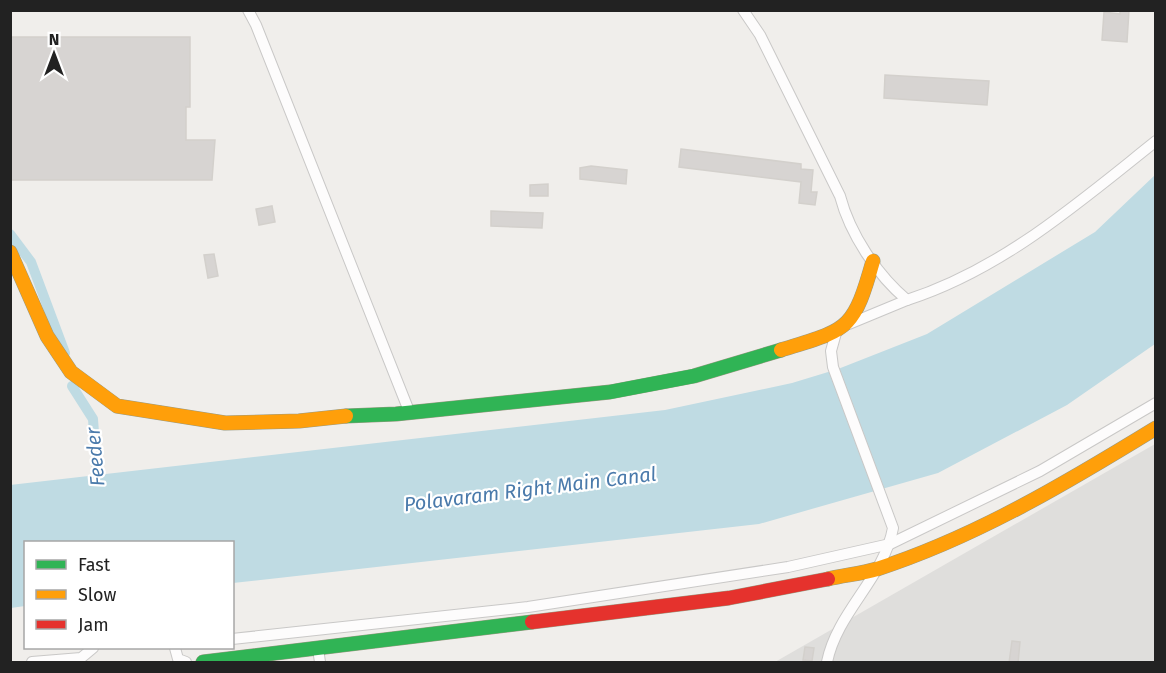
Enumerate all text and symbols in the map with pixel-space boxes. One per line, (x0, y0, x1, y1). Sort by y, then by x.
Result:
north arrow (24, 24, 84, 84)
text: N (49, 30, 59, 49)
water label: Feeder (80, 425, 110, 488)
water label: Polavaram Right Main Canal (402, 462, 658, 516)
legend (24, 541, 234, 649)
text: Fast (78, 554, 111, 576)
text: Slow (78, 584, 117, 606)
text: Jam (78, 614, 109, 636)

